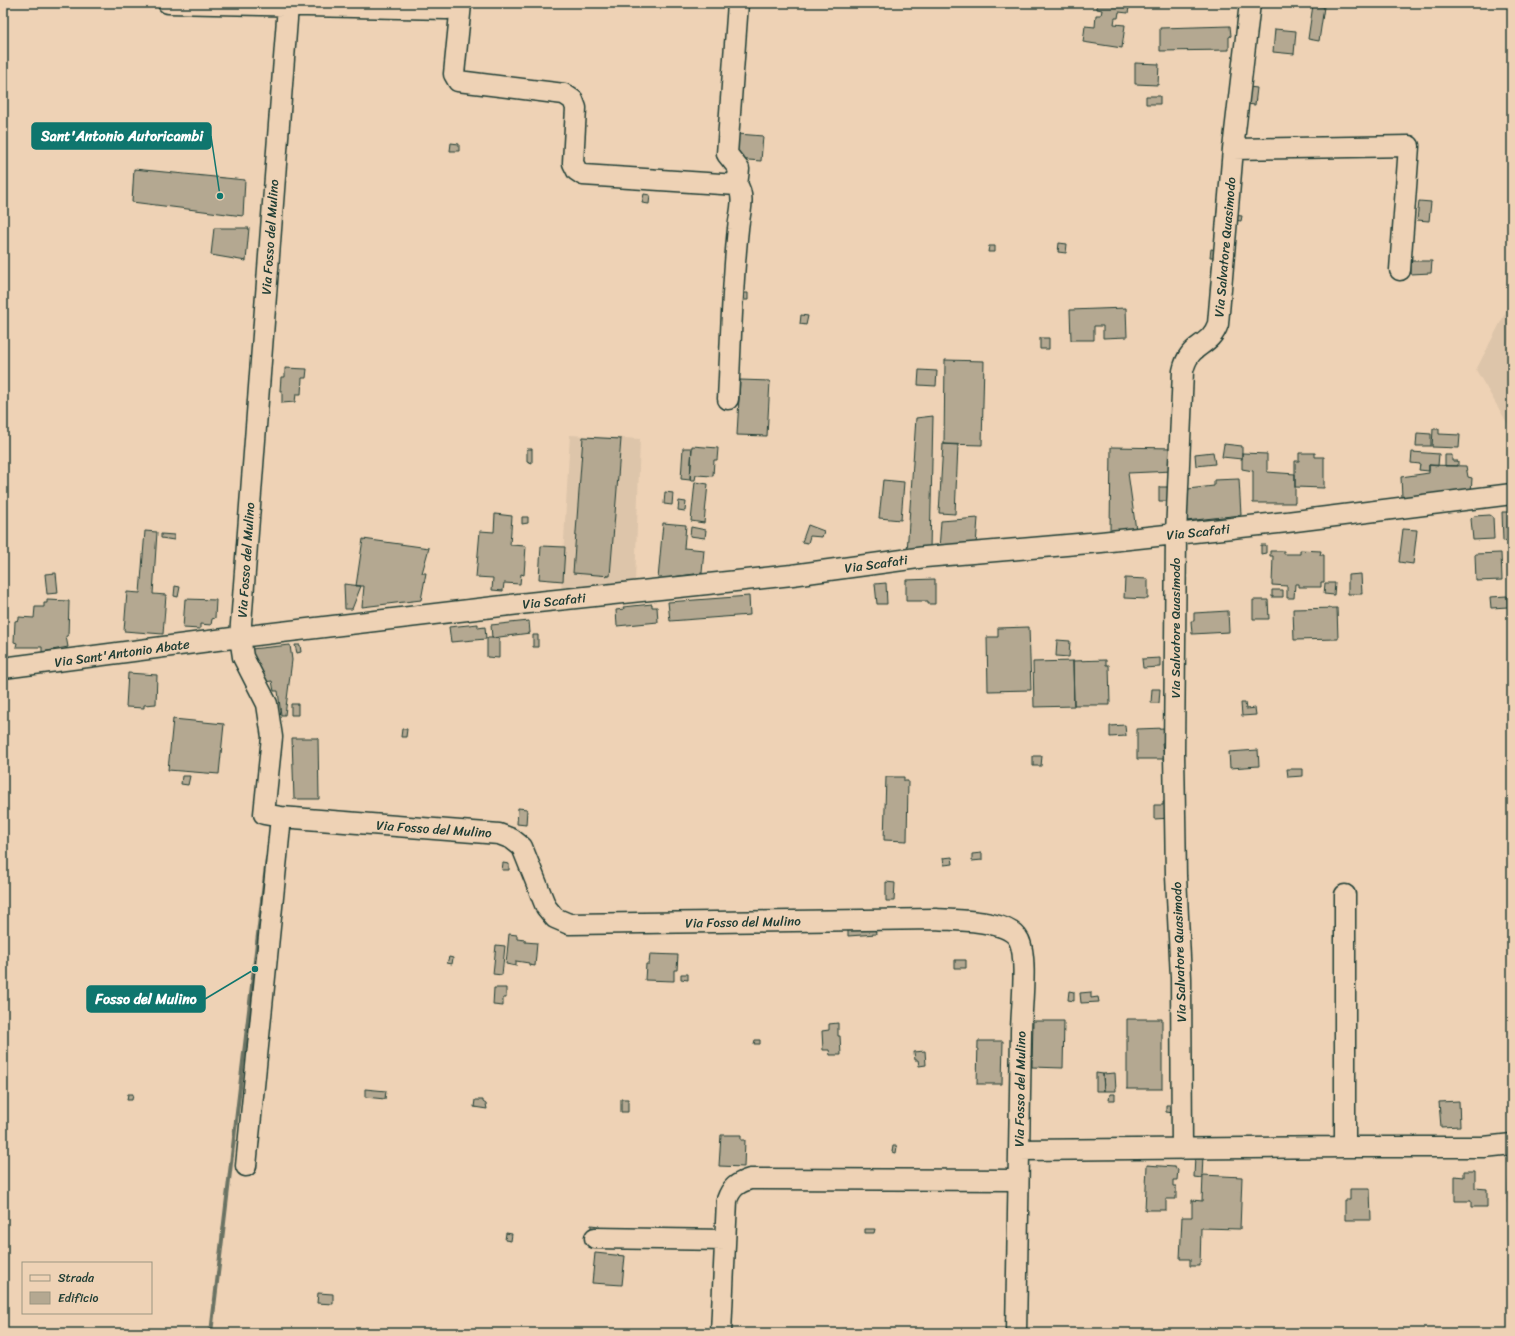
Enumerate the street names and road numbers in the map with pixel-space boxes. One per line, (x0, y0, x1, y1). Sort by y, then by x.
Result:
street label: Via Salvatore Quasimodo (1207, 176, 1243, 318)
street label: Via Fosso del Mulino (254, 178, 286, 296)
street label: Via Fosso del Mulino (230, 501, 262, 619)
street label: Via Scafati (1165, 517, 1231, 547)
street label: Via Scafati (843, 548, 909, 580)
street label: Via Salvatore Quasimodo (1164, 557, 1187, 698)
street label: Via Scafati (521, 586, 587, 616)
street label: Via Sant'Antonio Abate (53, 632, 191, 674)
street label: Via Fosso del Mulino (375, 813, 493, 845)
street label: Via Salvatore Quasimodo (1165, 881, 1193, 1023)
street label: Via Fosso del Mulino (685, 909, 801, 935)
street label: Via Fosso del Mulino (1007, 1031, 1033, 1147)

